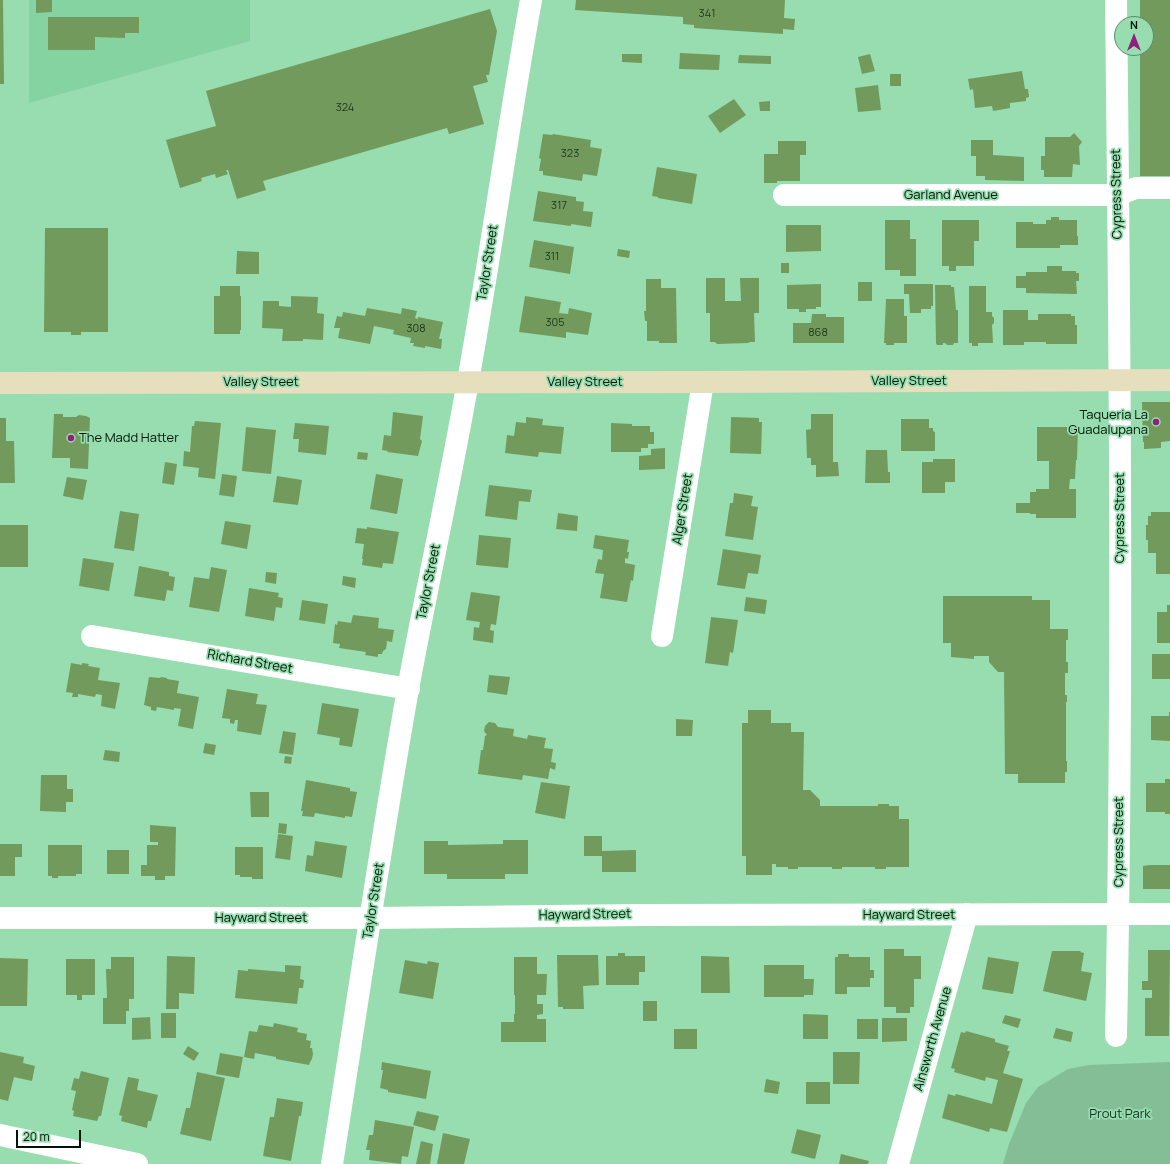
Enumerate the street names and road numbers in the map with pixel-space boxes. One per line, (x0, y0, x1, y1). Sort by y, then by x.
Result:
street label: Cypress Street (1108, 149, 1126, 239)
street label: Garland Avenue (904, 187, 998, 203)
street label: Taylor Street (474, 224, 502, 302)
street label: Valley Street (871, 373, 947, 389)
street label: Valley Street (223, 374, 299, 390)
street label: Valley Street (547, 374, 623, 390)
street label: Alger Street (670, 472, 696, 546)
street label: Cypress Street (1112, 473, 1128, 563)
street label: Taylor Street (414, 543, 444, 621)
street label: Richard Street (206, 647, 294, 677)
street label: Cypress Street (1111, 797, 1127, 887)
street label: Taylor Street (360, 862, 388, 940)
street label: Hayward Street (539, 906, 631, 924)
street label: Hayward Street (863, 907, 955, 923)
street label: Hayward Street (215, 910, 307, 926)
street label: Ainsworth Avenue (911, 985, 955, 1093)

